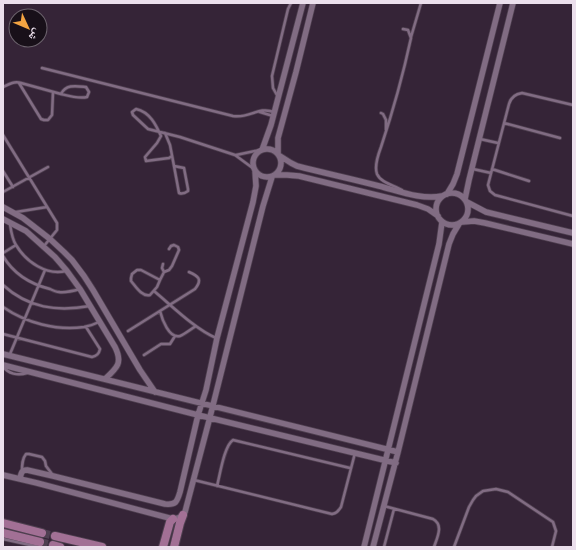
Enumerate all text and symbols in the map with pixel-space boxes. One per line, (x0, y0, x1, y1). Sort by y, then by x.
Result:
north arrow (8, 8, 48, 48)
text: ش (25, 25, 44, 44)

